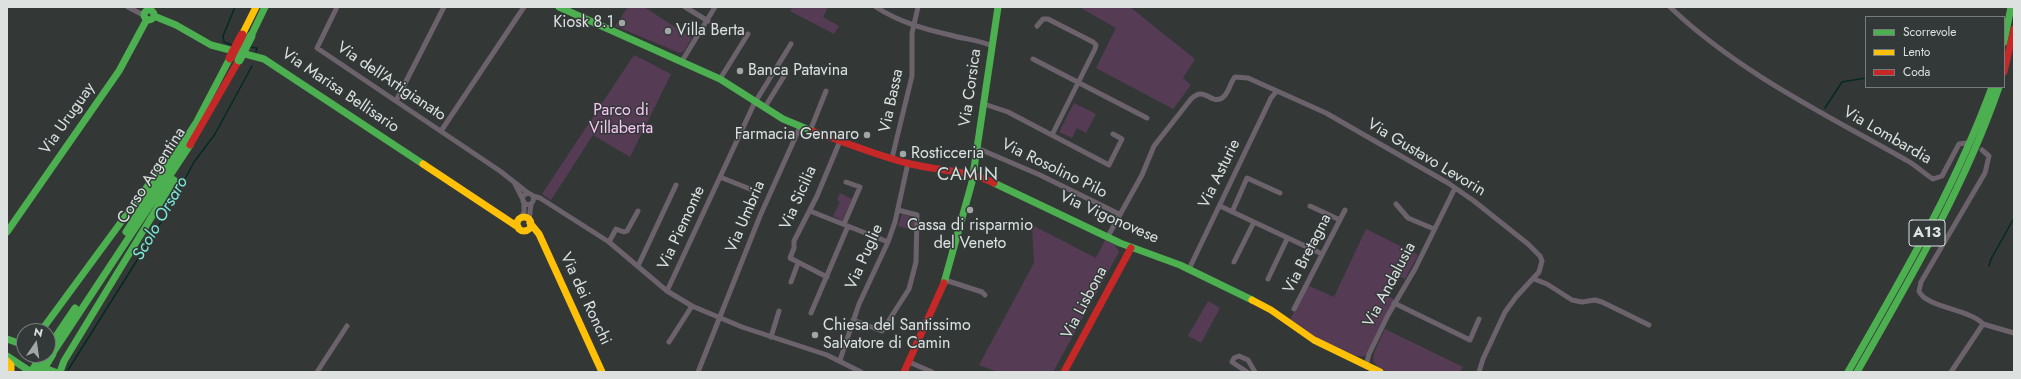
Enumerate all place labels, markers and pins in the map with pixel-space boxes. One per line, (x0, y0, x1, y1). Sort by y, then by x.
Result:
place label: Kiosk 8.1 (553, 13, 614, 33)
marker: Kiosk 8.1 (617, 18, 627, 28)
place label: Villa Berta (676, 21, 745, 41)
marker: Villa Berta (663, 26, 673, 36)
place label: Banca Patavina (748, 61, 848, 81)
marker: Banca Patavina (735, 66, 745, 76)
place label: Farmacia Gennaro (735, 125, 859, 145)
marker: Farmacia Gennaro (862, 130, 872, 140)
place label: Rosticceria (911, 144, 984, 164)
marker: Rosticceria (898, 149, 908, 159)
marker: Cassa di risparmio del Veneto (965, 205, 975, 215)
place label: Cassa di risparmio del Veneto (907, 216, 1033, 254)
place label: Chiesa del Santissimo Salvatore di Camin (823, 316, 971, 354)
marker: Chiesa del Santissimo Salvatore di Camin (810, 330, 820, 340)

